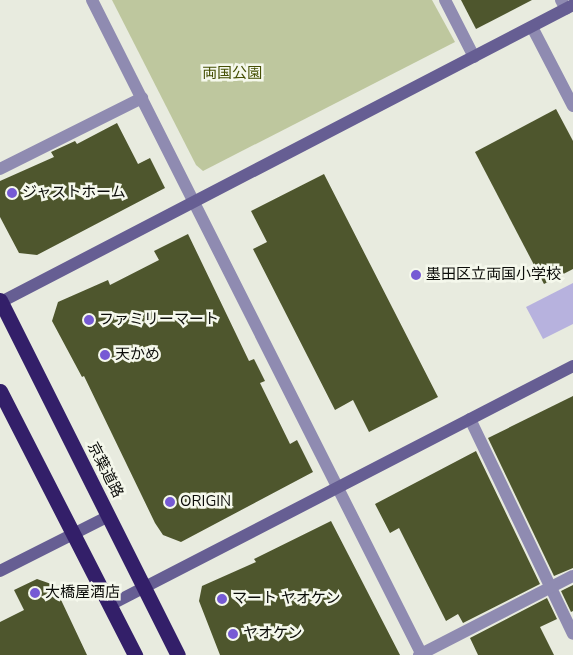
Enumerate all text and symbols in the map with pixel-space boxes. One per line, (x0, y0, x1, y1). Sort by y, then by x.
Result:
park label: 両国公園 (202, 65, 262, 83)
place label: ジャストホーム (22, 184, 127, 202)
marker: ジャストホーム (6, 187, 18, 199)
place label: 墨田区立両国小学校 (426, 266, 561, 284)
marker: 墨田区立両国小学校 (410, 269, 422, 281)
place label: ファミリーマート (99, 311, 219, 329)
marker: ファミリーマート (83, 314, 95, 326)
place label: 天かめ (115, 346, 160, 364)
marker: 天かめ (99, 349, 111, 361)
street label: 京葉道路 (83, 439, 127, 501)
place label: ORIGIN (180, 493, 231, 511)
marker: ORIGIN (164, 496, 176, 508)
place label: 大橋屋酒店 (45, 584, 120, 602)
marker: 大橋屋酒店 (29, 587, 41, 599)
place label: マート ヤオケン (232, 590, 341, 608)
marker: マート ヤオケン (216, 593, 228, 605)
place label: ヤオケン (243, 625, 303, 643)
marker: ヤオケン (227, 628, 239, 640)

